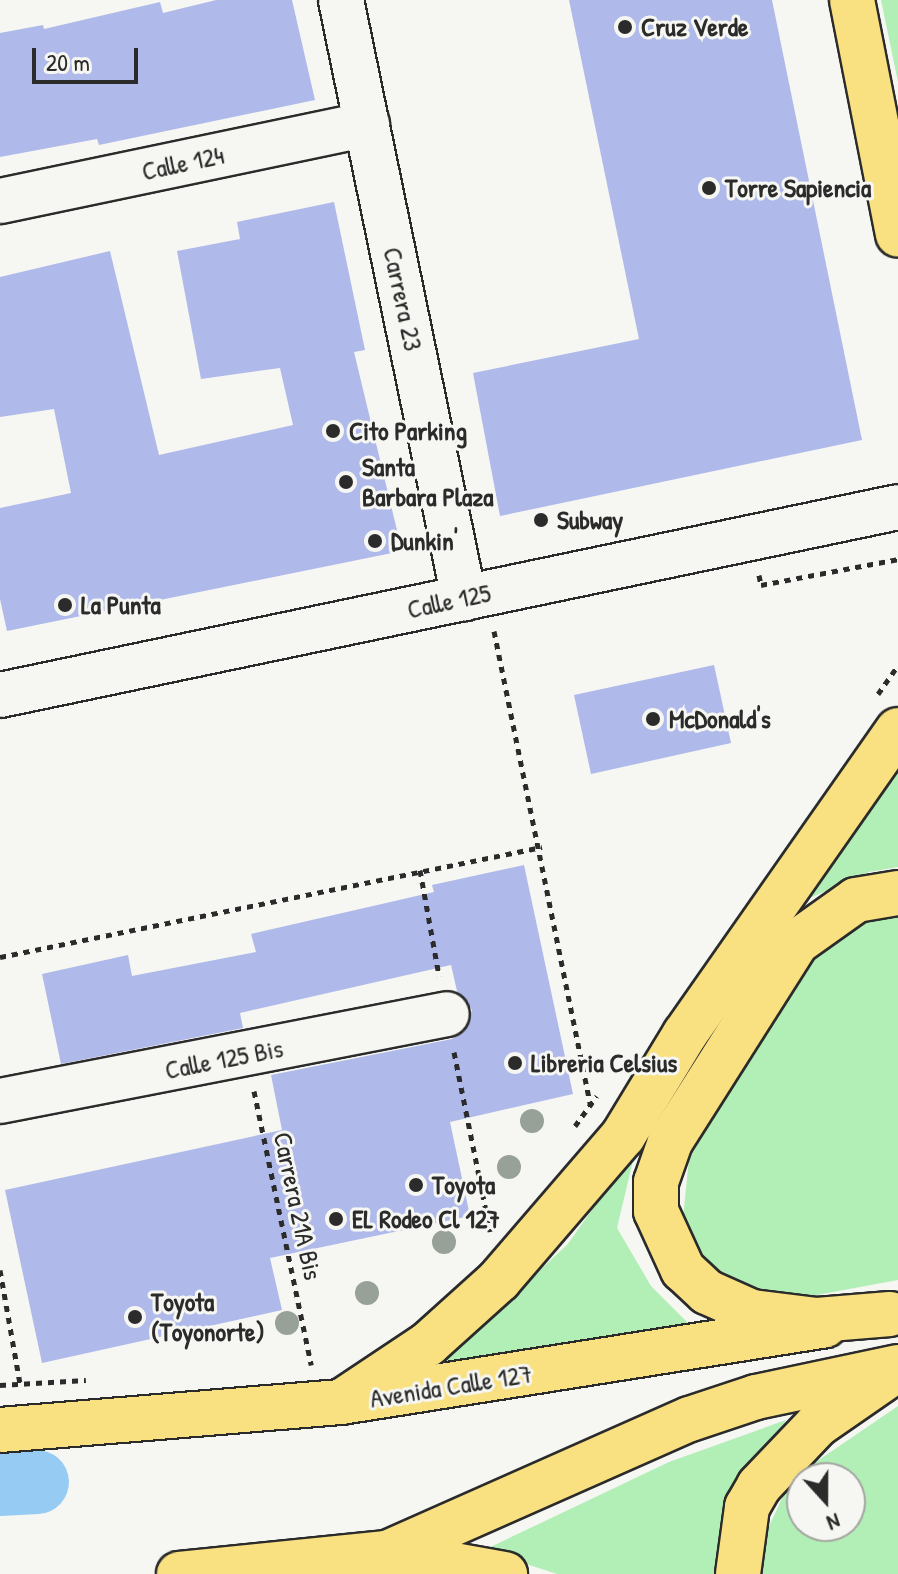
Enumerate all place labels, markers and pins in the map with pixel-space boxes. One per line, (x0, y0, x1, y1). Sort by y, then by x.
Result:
place label: Cruz Verde (641, 11, 748, 43)
marker: Cruz Verde (616, 18, 634, 36)
place label: Torre Sapiencia (725, 172, 871, 204)
marker: Torre Sapiencia (700, 179, 718, 197)
place label: Cito Parking (349, 415, 467, 447)
marker: Cito Parking (324, 422, 342, 440)
place label: Santa Barbara Plaza (362, 451, 493, 512)
marker: Santa Barbara Plaza (337, 473, 355, 491)
place label: Subway (557, 504, 623, 536)
marker: Subway (532, 511, 550, 529)
place label: Dunkin' (391, 525, 458, 557)
marker: Dunkin' (366, 532, 384, 550)
place label: La Punta (81, 589, 161, 621)
marker: La Punta (56, 596, 74, 614)
place label: McDonald's (669, 703, 771, 735)
marker: McDonald's (644, 710, 662, 728)
place label: Libreria Celsius (531, 1047, 677, 1079)
marker: Libreria Celsius (506, 1054, 524, 1072)
place label: Toyota (432, 1169, 495, 1201)
marker: Toyota (407, 1176, 425, 1194)
place label: EL Rodeo Cl 127 (352, 1203, 500, 1235)
marker: EL Rodeo Cl 127 (327, 1210, 345, 1228)
place label: Toyota (Toyonorte) (151, 1286, 265, 1348)
marker: Toyota (Toyonorte) (126, 1308, 144, 1326)

